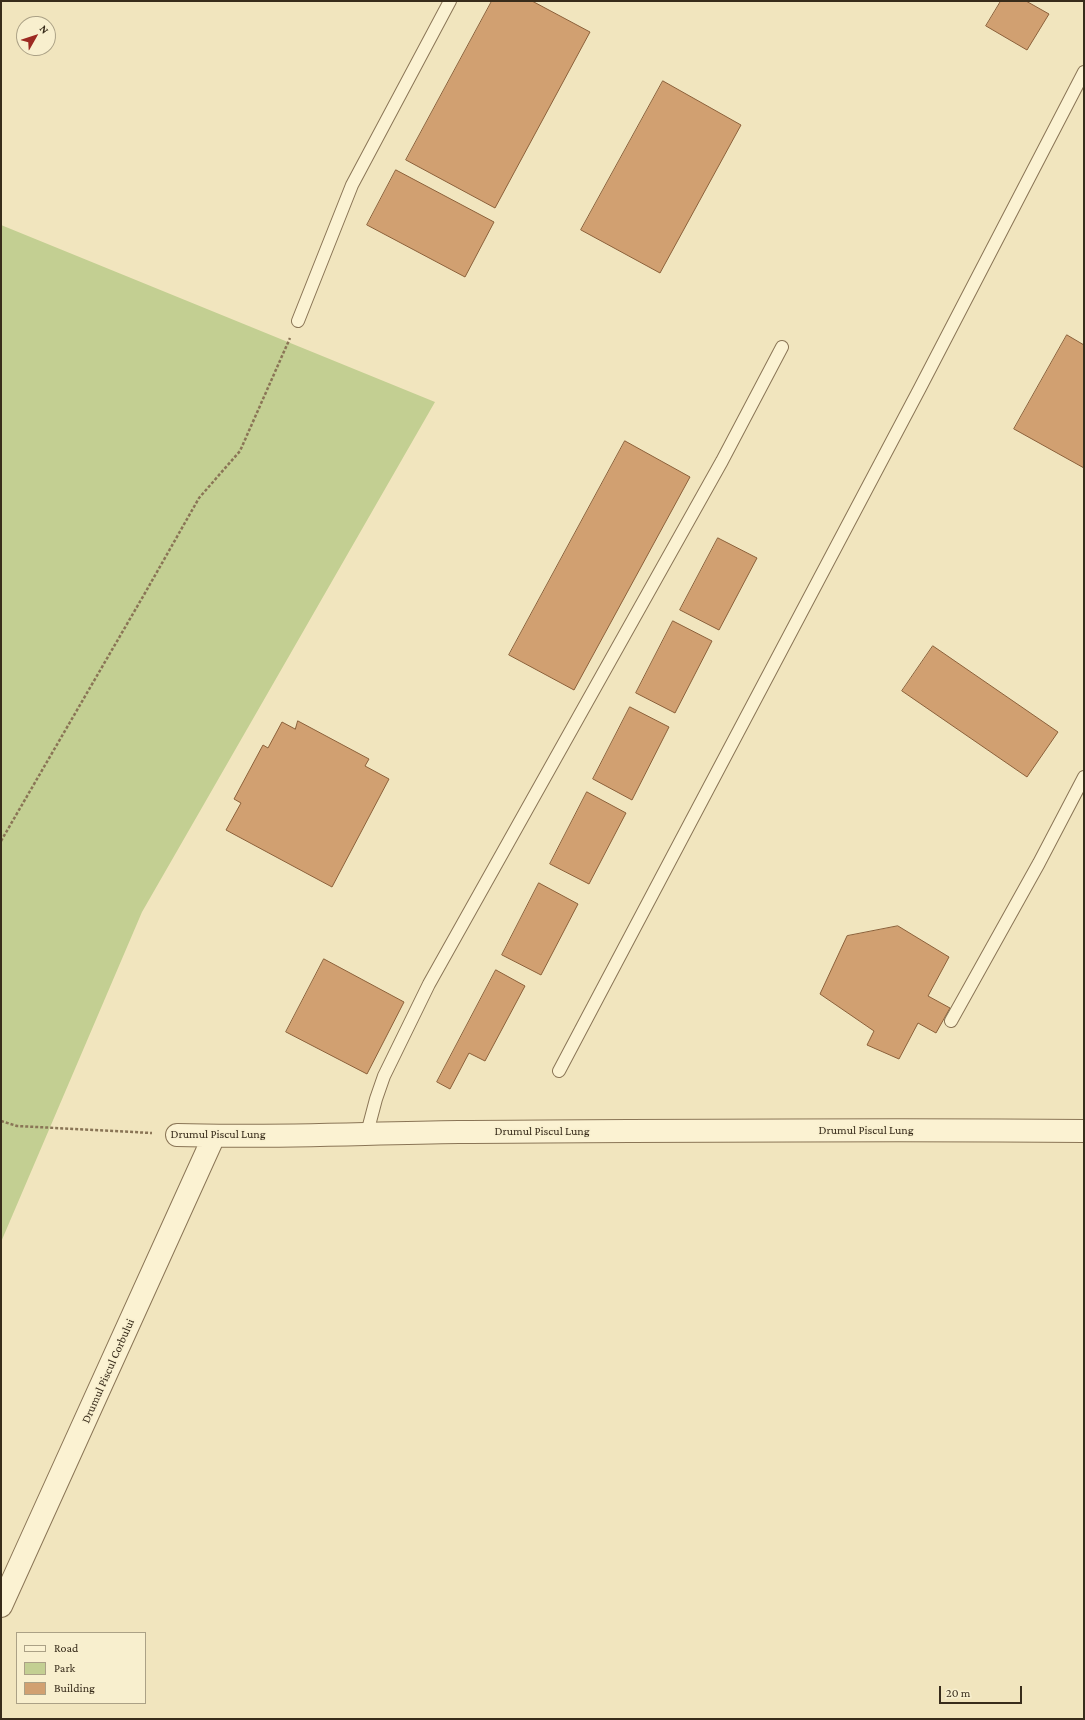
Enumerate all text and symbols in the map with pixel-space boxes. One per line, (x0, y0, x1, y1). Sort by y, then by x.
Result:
north arrow (16, 16, 56, 56)
text: N (38, 22, 52, 36)
street label: Drumul Piscul Lung (818, 1123, 914, 1137)
street label: Drumul Piscul Lung (494, 1124, 590, 1138)
street label: Drumul Piscul Lung (170, 1127, 266, 1141)
street label: Drumul Piscul Corbului (78, 1316, 138, 1426)
legend (16, 1632, 146, 1704)
text: Road (54, 1641, 78, 1655)
text: Park (54, 1661, 75, 1675)
scale bar (941, 1678, 1024, 1704)
text: Building (54, 1681, 95, 1695)
text: 20 m (946, 1686, 970, 1700)

